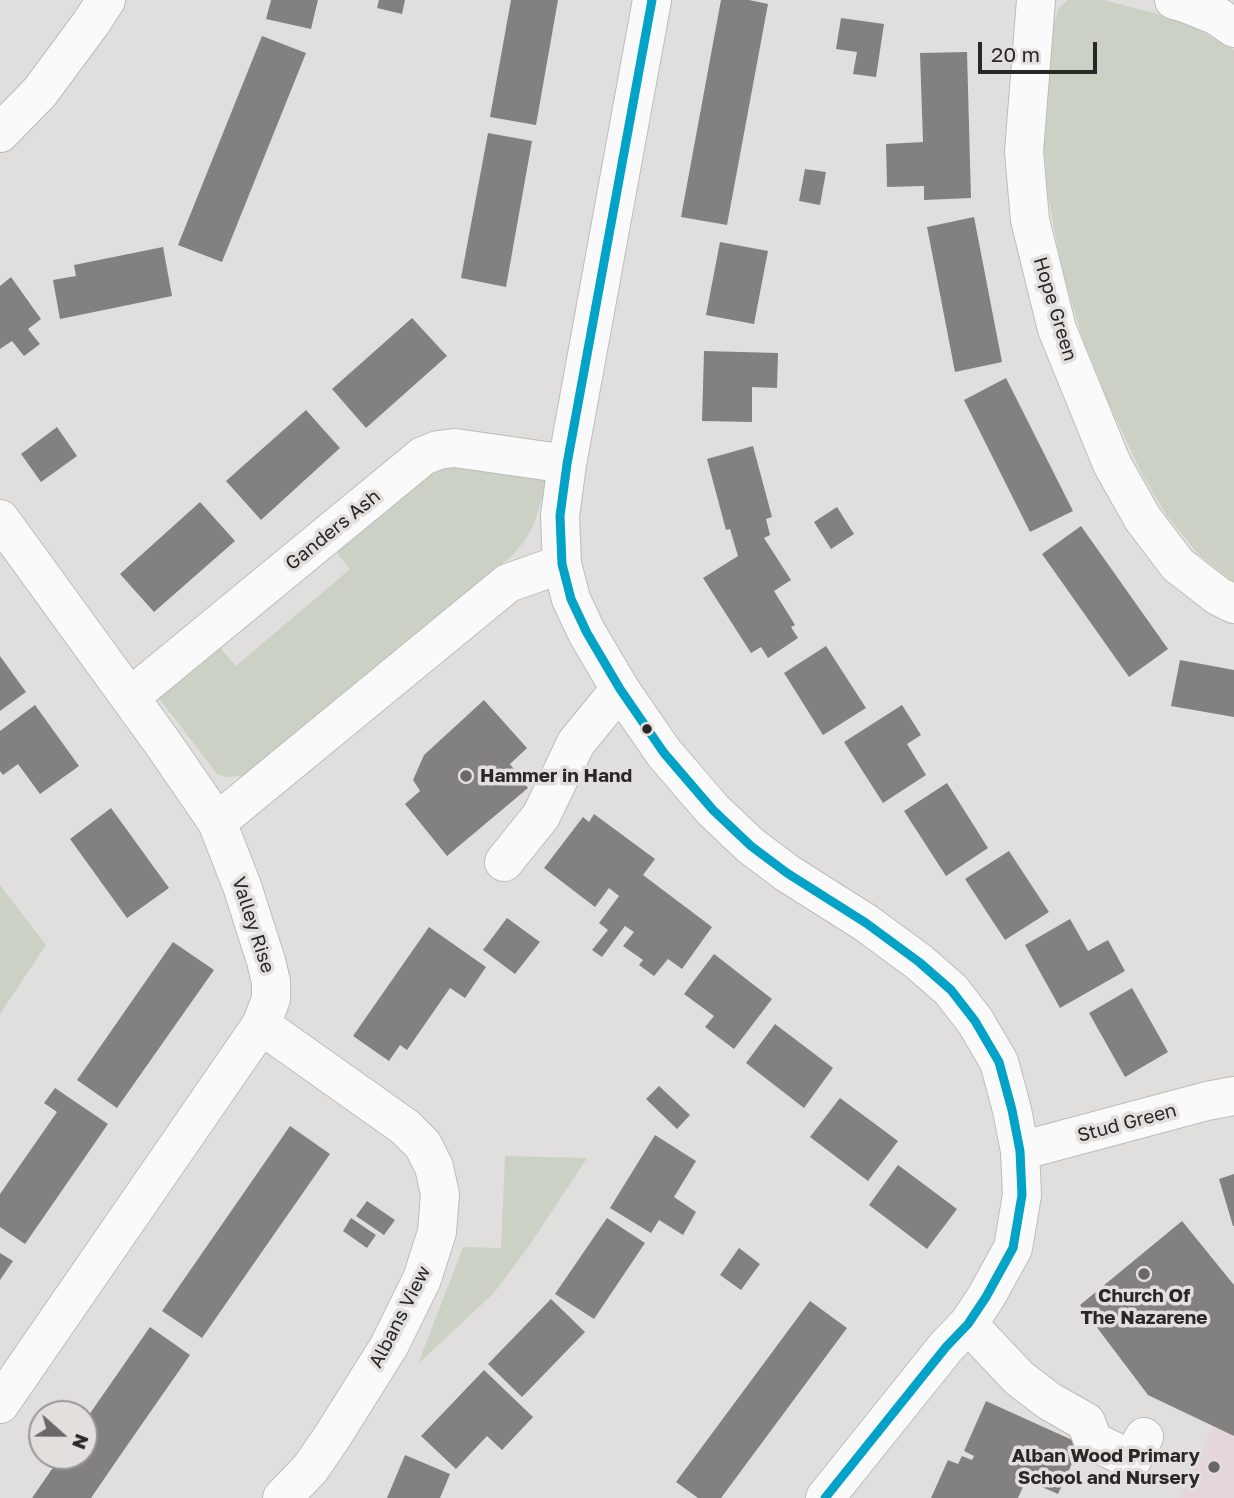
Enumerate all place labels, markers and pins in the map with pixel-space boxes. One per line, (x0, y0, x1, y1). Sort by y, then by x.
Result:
unlabelled marker (640, 722, 654, 736)
place label: Hammer in Hand (480, 765, 632, 787)
marker: Hammer in Hand (458, 768, 474, 784)
marker: Church Of The Nazarene (1136, 1266, 1152, 1282)
place label: Church Of The Nazarene (1080, 1285, 1208, 1329)
place label: Alban Wood Primary School and Nursery (1012, 1445, 1200, 1489)
marker: Alban Wood Primary School and Nursery (1206, 1459, 1222, 1475)

